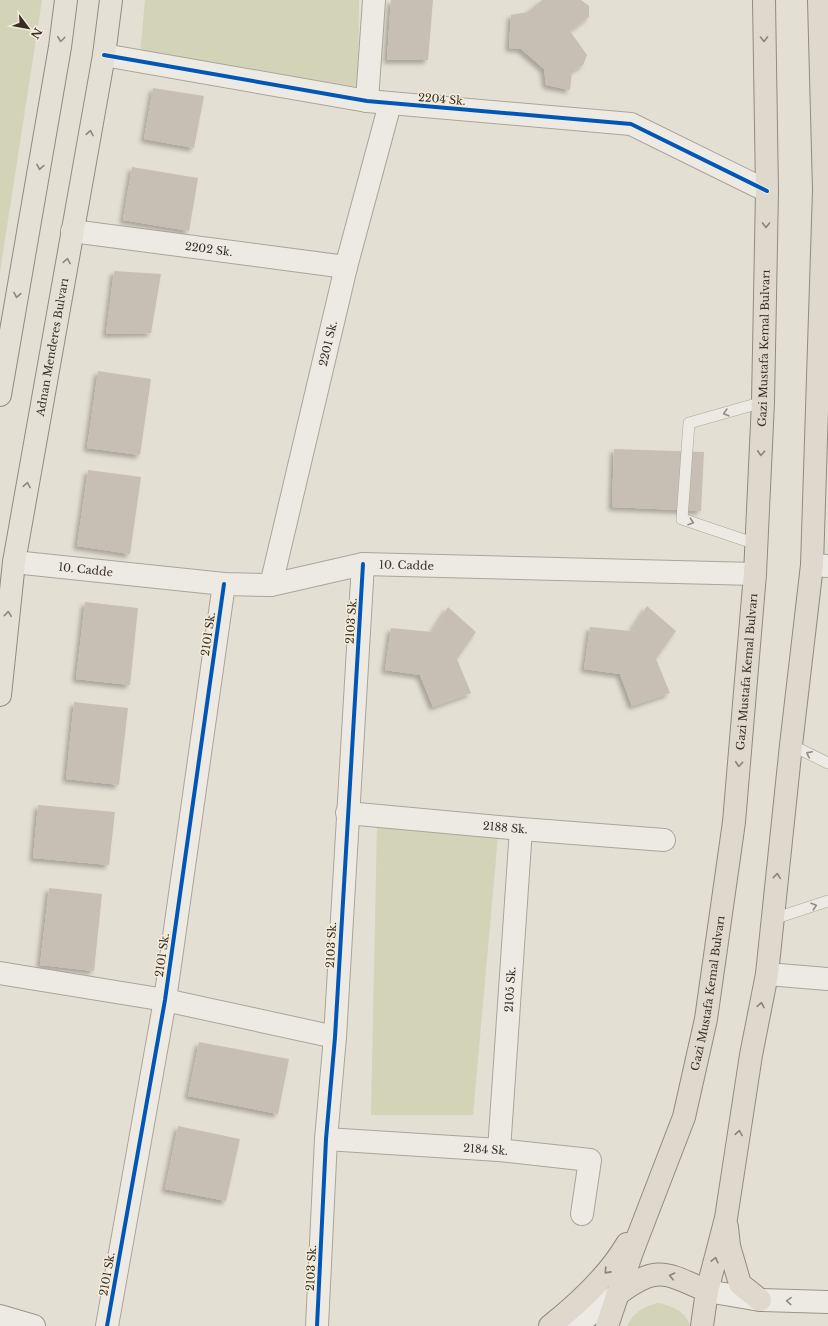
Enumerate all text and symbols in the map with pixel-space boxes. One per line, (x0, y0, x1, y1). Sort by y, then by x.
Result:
north arrow (8, 8, 48, 48)
text: N (27, 25, 45, 42)
one-way arrow (57, 36, 66, 42)
one-way arrow (760, 36, 768, 42)
street label: 2204 Sk. (418, 90, 466, 108)
one-way arrow (85, 130, 93, 136)
one-way arrow (36, 164, 44, 170)
one-way arrow (762, 222, 771, 228)
street label: 2202 Sk. (184, 239, 234, 259)
one-way arrow (62, 258, 71, 264)
street label: Gazi Mustafa Kemal Bulvarı (755, 269, 773, 427)
street label: Adnan Menderes Bulvarı (33, 277, 71, 418)
one-way arrow (14, 292, 22, 298)
street label: 2201 Sk. (316, 319, 340, 368)
one-way arrow (722, 408, 729, 417)
one-way arrow (756, 450, 765, 456)
one-way arrow (22, 482, 31, 489)
one-way arrow (688, 517, 695, 526)
street label: 10. Cadde (379, 557, 434, 573)
street label: 10. Cadde (58, 560, 114, 579)
street label: Gazi Mustafa Kemal Bulvarı (733, 593, 760, 751)
street label: 2103 Sk. (342, 597, 360, 645)
one-way arrow (4, 611, 13, 617)
street label: 2101 Sk. (198, 611, 218, 657)
one-way arrow (806, 751, 814, 759)
one-way arrow (734, 761, 743, 767)
street label: 2188 Sk. (482, 819, 528, 837)
one-way arrow (773, 873, 782, 879)
one-way arrow (810, 902, 817, 911)
street label: Gazi Mustafa Kemal Bulvarı (688, 914, 728, 1072)
street label: 2103 Sk. (323, 921, 339, 968)
street label: 2101 Sk. (152, 932, 172, 978)
street label: 2105 Sk. (501, 966, 519, 1013)
one-way arrow (756, 1002, 765, 1008)
one-way arrow (734, 1130, 743, 1136)
street label: 2184 Sk. (463, 1141, 509, 1158)
street label: 2103 Sk. (303, 1244, 319, 1291)
street label: 2101 Sk. (96, 1251, 118, 1297)
one-way arrow (710, 1257, 719, 1264)
one-way arrow (605, 1266, 612, 1274)
one-way arrow (669, 1272, 675, 1280)
one-way arrow (786, 1297, 792, 1305)

